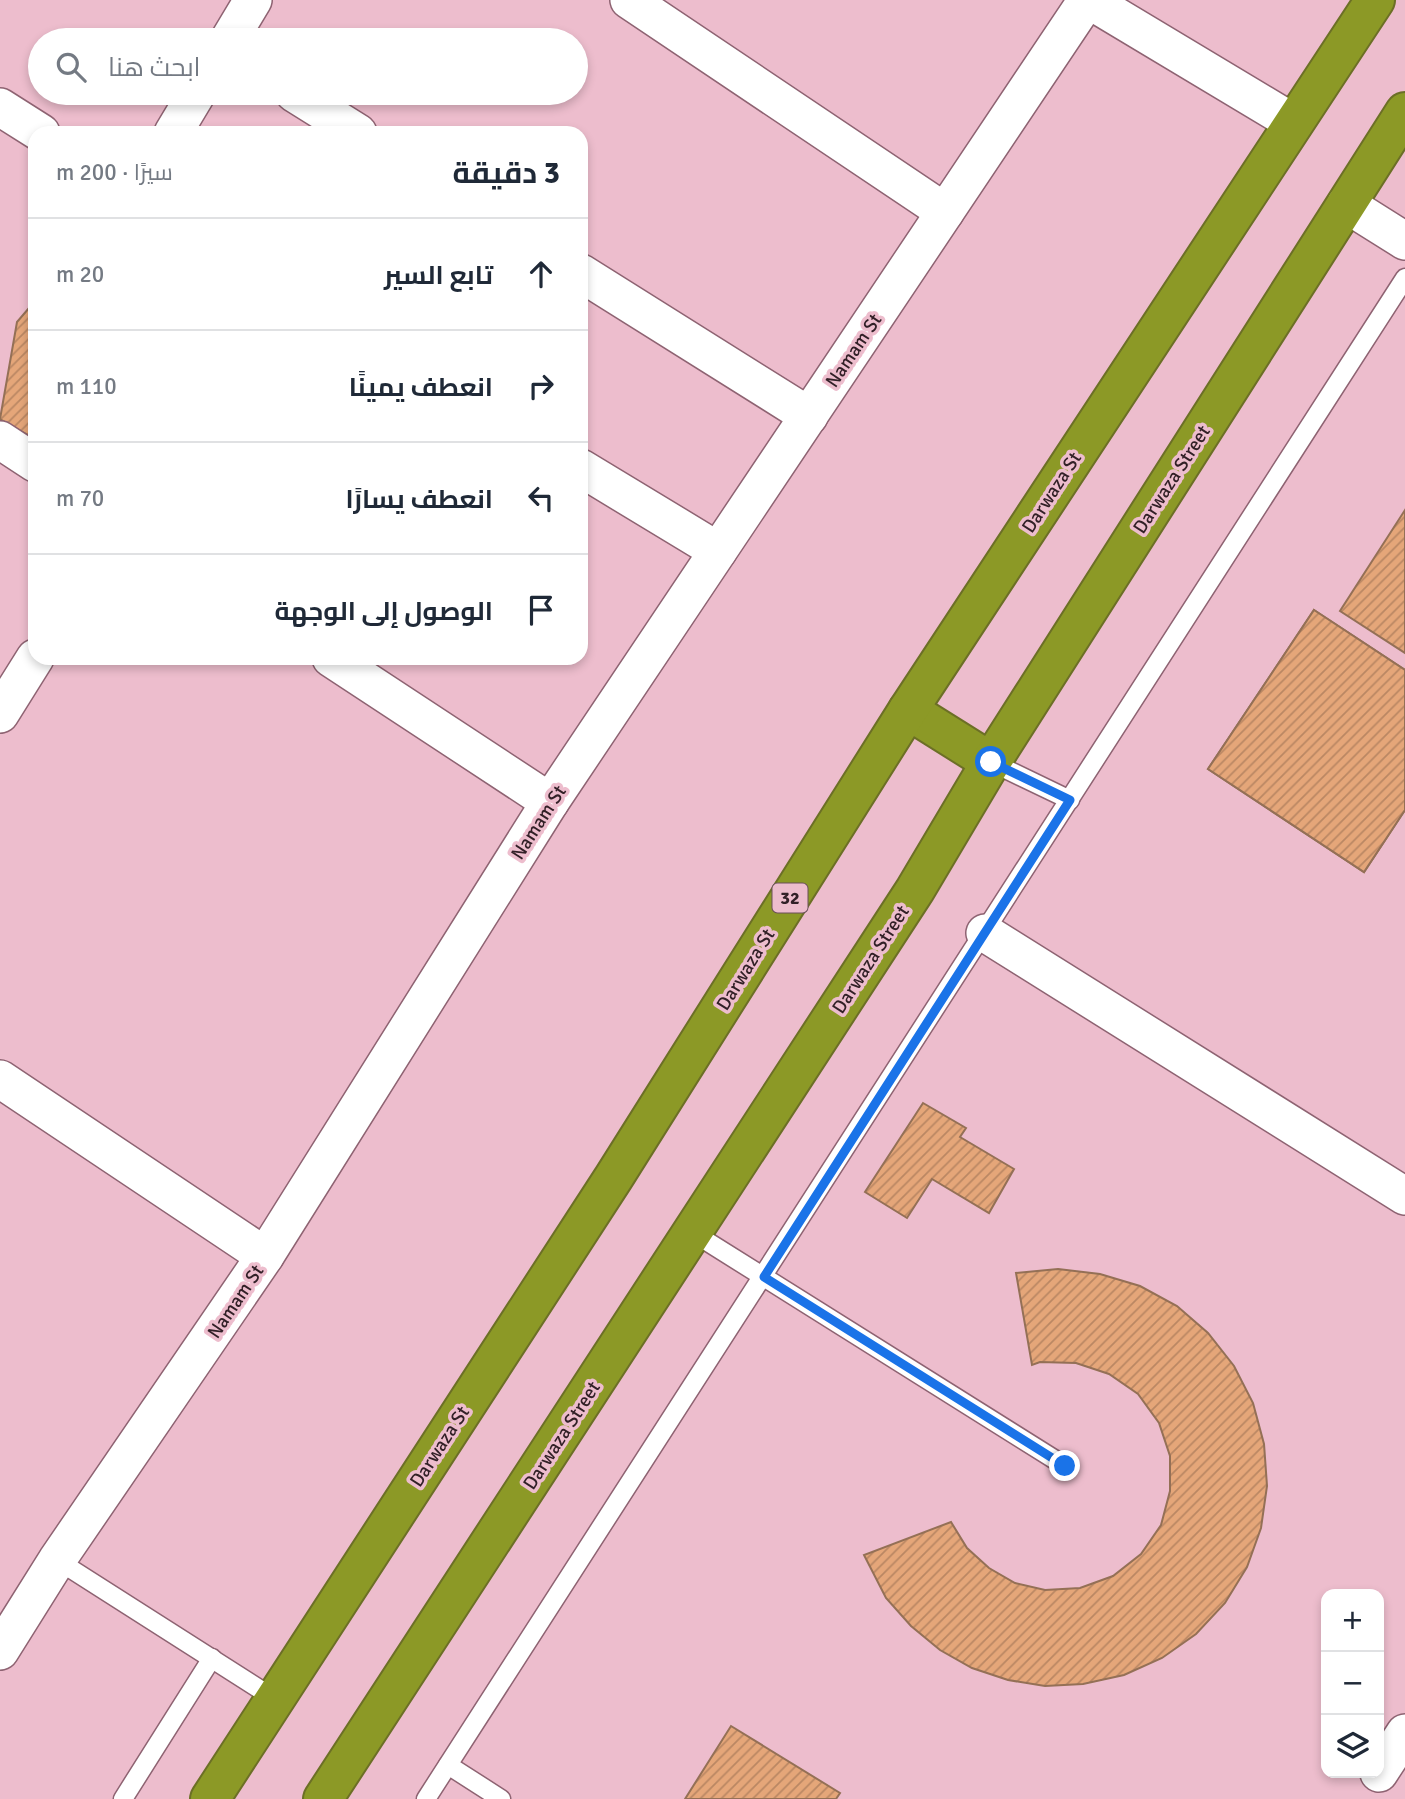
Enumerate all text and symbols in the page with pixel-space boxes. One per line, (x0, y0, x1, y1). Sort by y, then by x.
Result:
search box (28, 28, 588, 105)
icon: search (52, 48, 90, 86)
text: ابحث هنا (108, 52, 201, 84)
text: 3 دقيقة (452, 155, 560, 192)
text: سيرًا · 200 m (56, 158, 173, 187)
icon: ahead (522, 255, 560, 293)
text: 20 m (56, 260, 104, 289)
text: تابع السير (384, 260, 493, 292)
street label: Namam St (820, 309, 887, 392)
icon: right (522, 367, 560, 405)
text: 110 m (56, 372, 117, 401)
text: انعطف يمينًا (349, 372, 493, 404)
street label: Darwaza Street (1128, 421, 1216, 538)
street label: Darwaza St (1017, 447, 1087, 538)
icon: left (522, 479, 560, 517)
text: 70 m (56, 484, 104, 513)
text: انعطف يسارًا (345, 484, 493, 516)
icon: arrive (522, 591, 560, 629)
text: الوصول إلى الوجهة (274, 596, 493, 628)
route start (975, 746, 1006, 777)
street label: Namam St (506, 781, 572, 864)
road number: 32 (772, 884, 808, 912)
street label: Darwaza Street (827, 901, 915, 1018)
street label: Darwaza St (711, 924, 781, 1015)
street label: Namam St (202, 1260, 269, 1343)
street label: Darwaza Street (518, 1377, 606, 1494)
street label: Darwaza St (405, 1401, 475, 1492)
route end (1049, 1450, 1080, 1481)
map controls (1321, 1589, 1384, 1778)
button: + (1321, 1589, 1384, 1652)
button: − (1321, 1652, 1384, 1715)
button: layers (1321, 1715, 1384, 1778)

